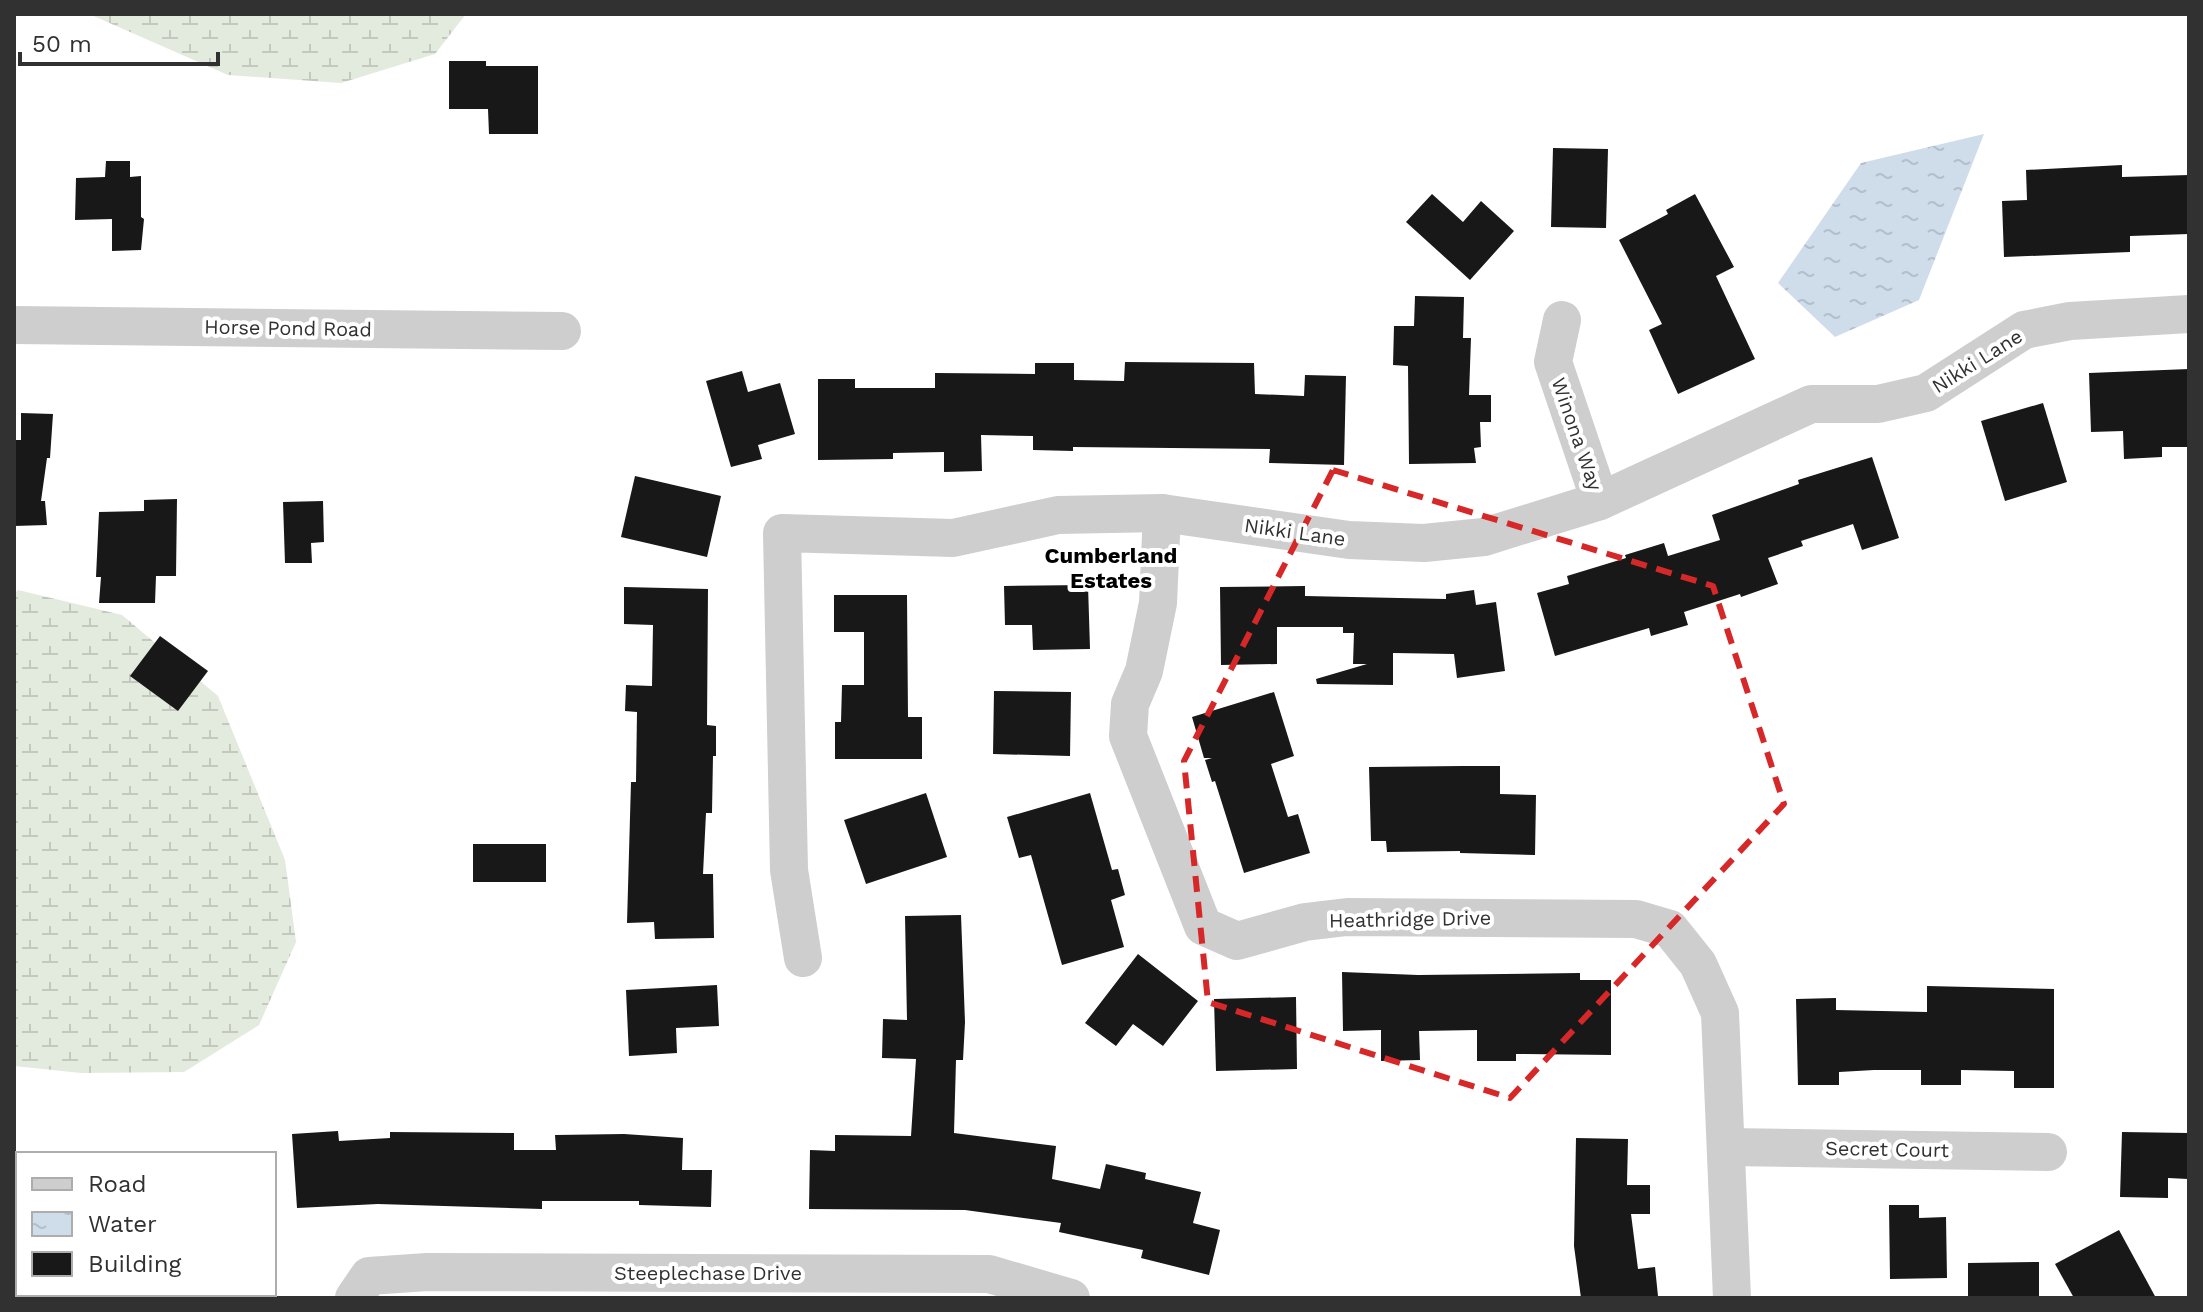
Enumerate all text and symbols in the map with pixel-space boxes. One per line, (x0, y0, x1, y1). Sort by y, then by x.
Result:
scale bar (20, 16, 218, 66)
text: 50 m (32, 30, 92, 58)
street label: Horse Pond Road (204, 315, 372, 341)
street label: Nikki Lane (1927, 324, 2027, 398)
street label: Winona Way (1546, 374, 1608, 494)
street label: Nikki Lane (1243, 513, 1347, 551)
district label: Cumberland Estates (1045, 543, 1177, 593)
street label: Heathridge Drive (1329, 906, 1491, 932)
street label: Secret Court (1825, 1136, 1950, 1162)
legend (16, 1152, 276, 1296)
text: Road (88, 1170, 147, 1198)
text: Water (88, 1210, 157, 1238)
text: Building (88, 1250, 181, 1278)
street label: Steeplechase Drive (614, 1261, 802, 1285)

